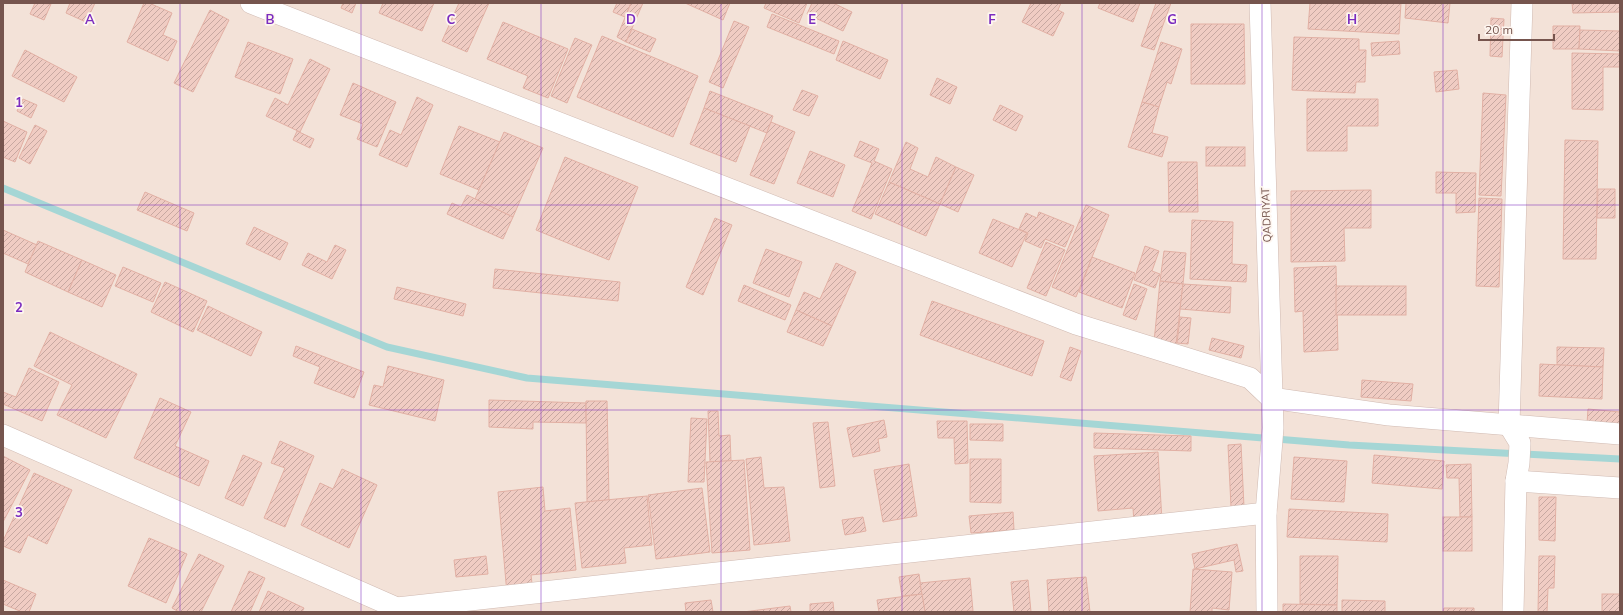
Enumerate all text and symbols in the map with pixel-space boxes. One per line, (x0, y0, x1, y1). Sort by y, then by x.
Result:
text: A (85, 11, 95, 27)
text: B (266, 11, 275, 27)
text: C (447, 11, 456, 27)
text: D (626, 11, 636, 27)
text: E (808, 11, 816, 27)
text: F (988, 11, 996, 27)
text: G (1167, 11, 1177, 27)
text: H (1347, 11, 1357, 27)
scale bar (1479, 16, 1554, 42)
text: 20 m (1485, 22, 1513, 37)
text: 1 (15, 94, 23, 110)
street label: QADRIYAT (1258, 187, 1274, 243)
text: 2 (15, 299, 23, 315)
text: 3 (15, 504, 23, 520)

